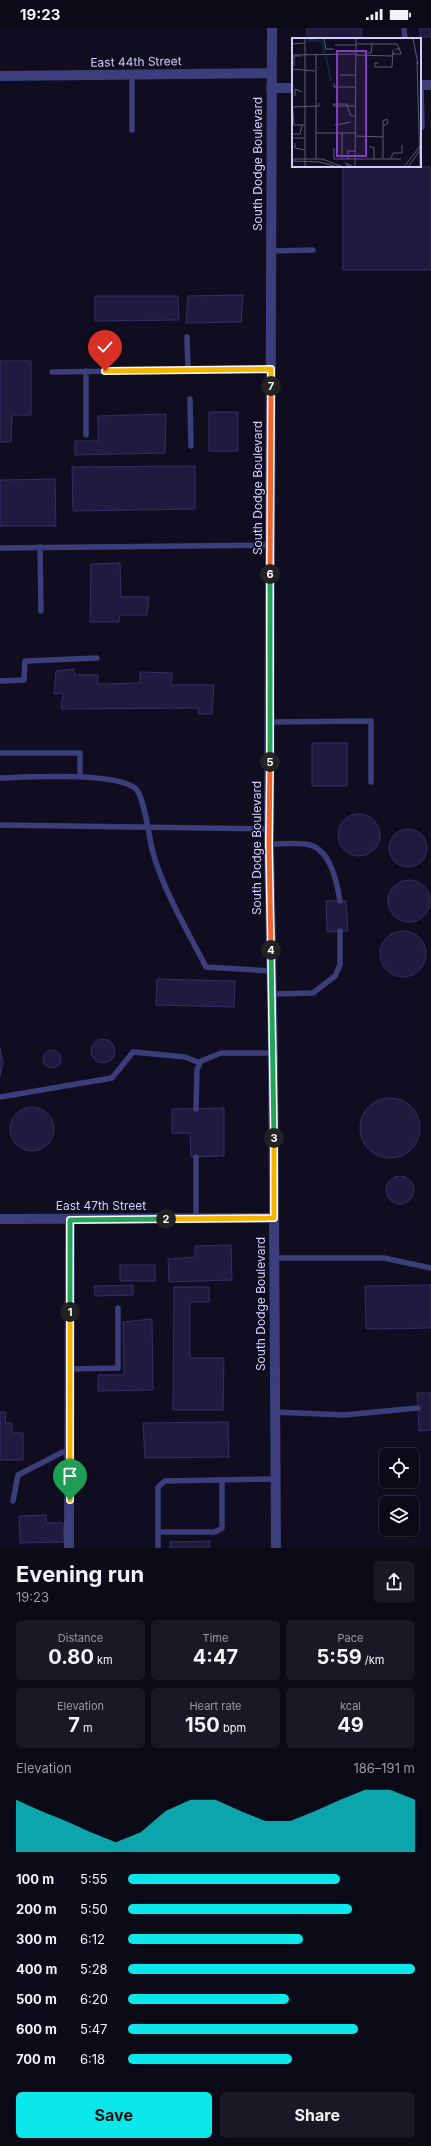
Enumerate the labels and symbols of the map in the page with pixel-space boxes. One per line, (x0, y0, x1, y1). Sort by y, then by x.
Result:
inset map (292, 38, 421, 167)
street label: East 44th Street (90, 53, 182, 70)
street label: South Dodge Boulevard (250, 97, 265, 231)
pin (88, 330, 122, 371)
pin: 7 (261, 376, 281, 396)
street label: South Dodge Boulevard (250, 421, 265, 555)
pin: 6 (260, 564, 280, 584)
pin: 5 (260, 752, 280, 772)
street label: South Dodge Boulevard (249, 781, 264, 915)
pin: 4 (261, 940, 281, 960)
pin: 3 (264, 1128, 284, 1148)
street label: East 47th Street (56, 1198, 146, 1213)
pin: 2 (156, 1209, 176, 1229)
street label: South Dodge Boulevard (253, 1237, 268, 1371)
pin: 1 (60, 1302, 80, 1322)
pin (53, 1459, 87, 1500)

